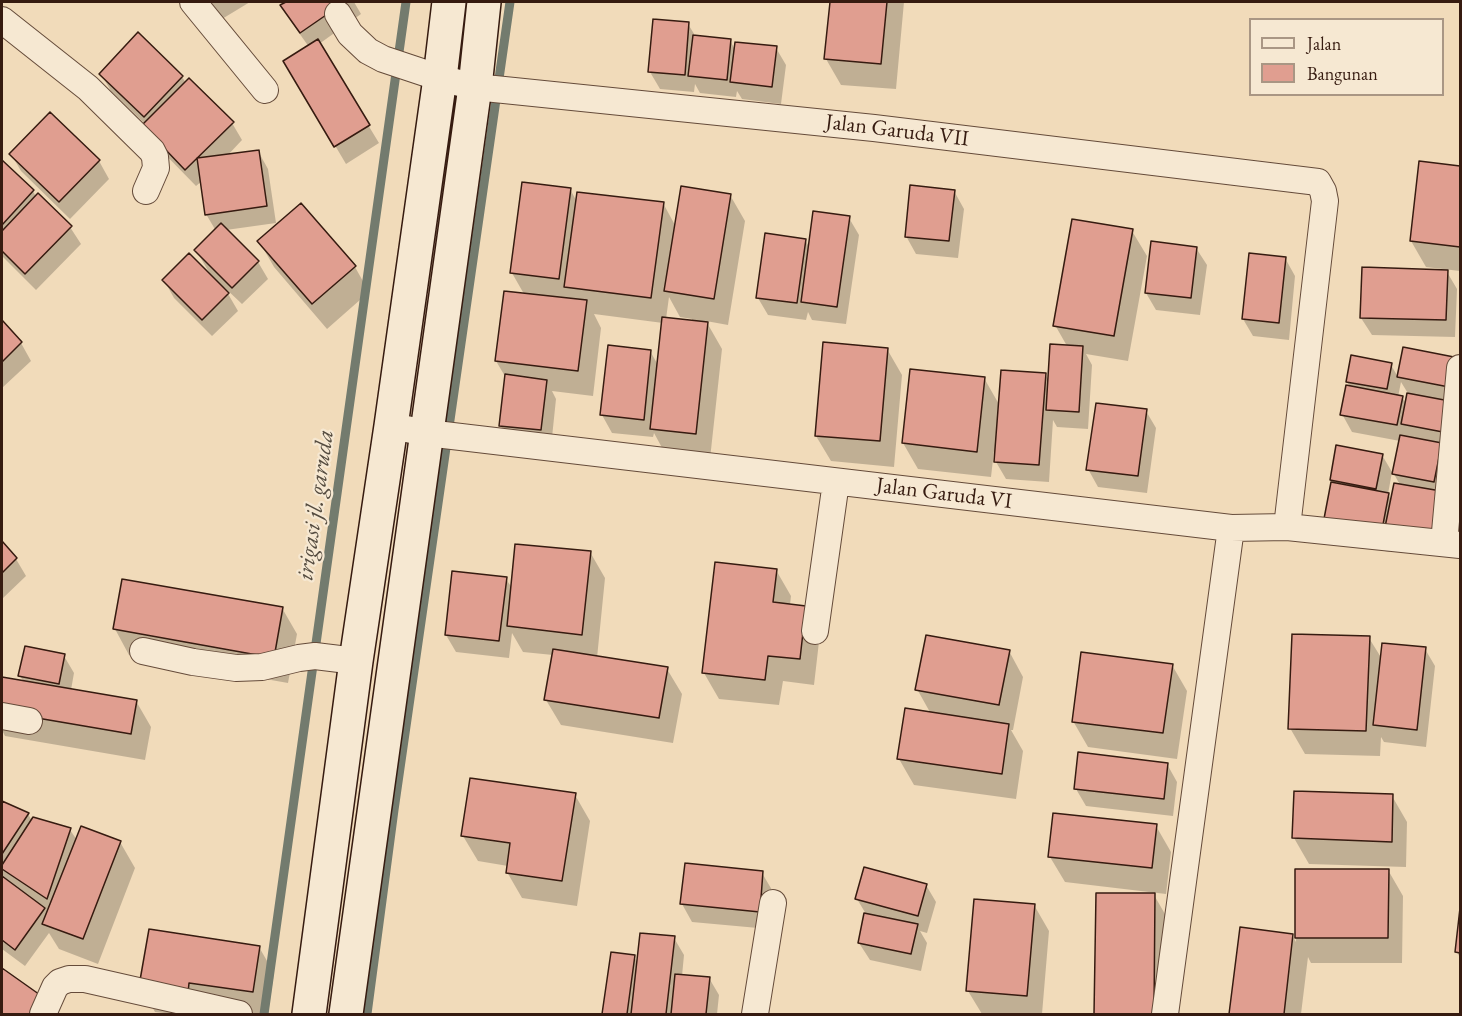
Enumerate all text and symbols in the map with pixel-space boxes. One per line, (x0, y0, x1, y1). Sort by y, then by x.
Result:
legend (1249, 18, 1444, 96)
text: Jalan (1307, 32, 1341, 55)
text: Bangunan (1307, 62, 1378, 85)
street label: Jalan Garuda VII (824, 109, 970, 153)
water label: irigasi jl. garuda (291, 428, 341, 582)
street label: Jalan Garuda VI (875, 473, 1013, 515)

